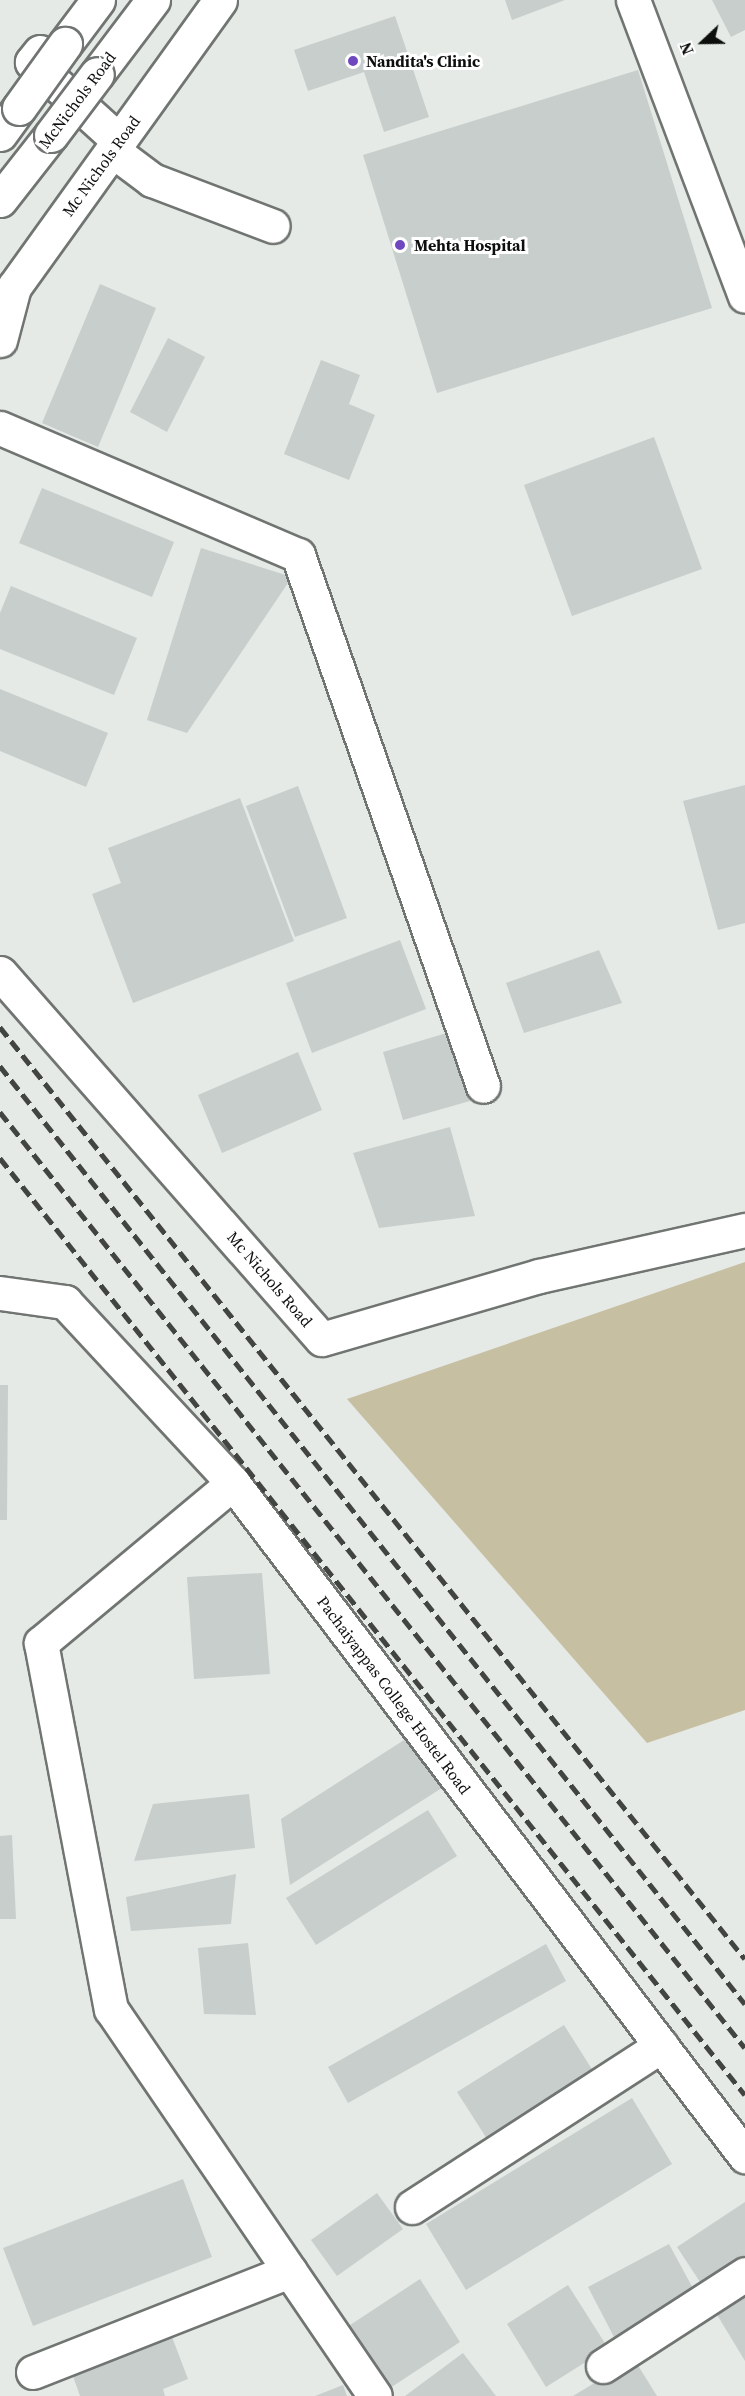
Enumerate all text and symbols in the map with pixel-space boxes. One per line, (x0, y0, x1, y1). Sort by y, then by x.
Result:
north arrow (673, 12, 733, 72)
text: N (674, 39, 699, 58)
street label: McNichols Road (34, 48, 120, 152)
place label: Nandita's Clinic (366, 51, 480, 71)
marker: Nandita's Clinic (344, 52, 362, 70)
street label: Mc Nichols Road (58, 112, 144, 220)
place label: Mehta Hospital (414, 235, 526, 255)
marker: Mehta Hospital (391, 236, 409, 254)
street label: Mc Nichols Road (223, 1228, 317, 1330)
street label: Pachaiyappas College Hostel Road (313, 1592, 475, 1798)

